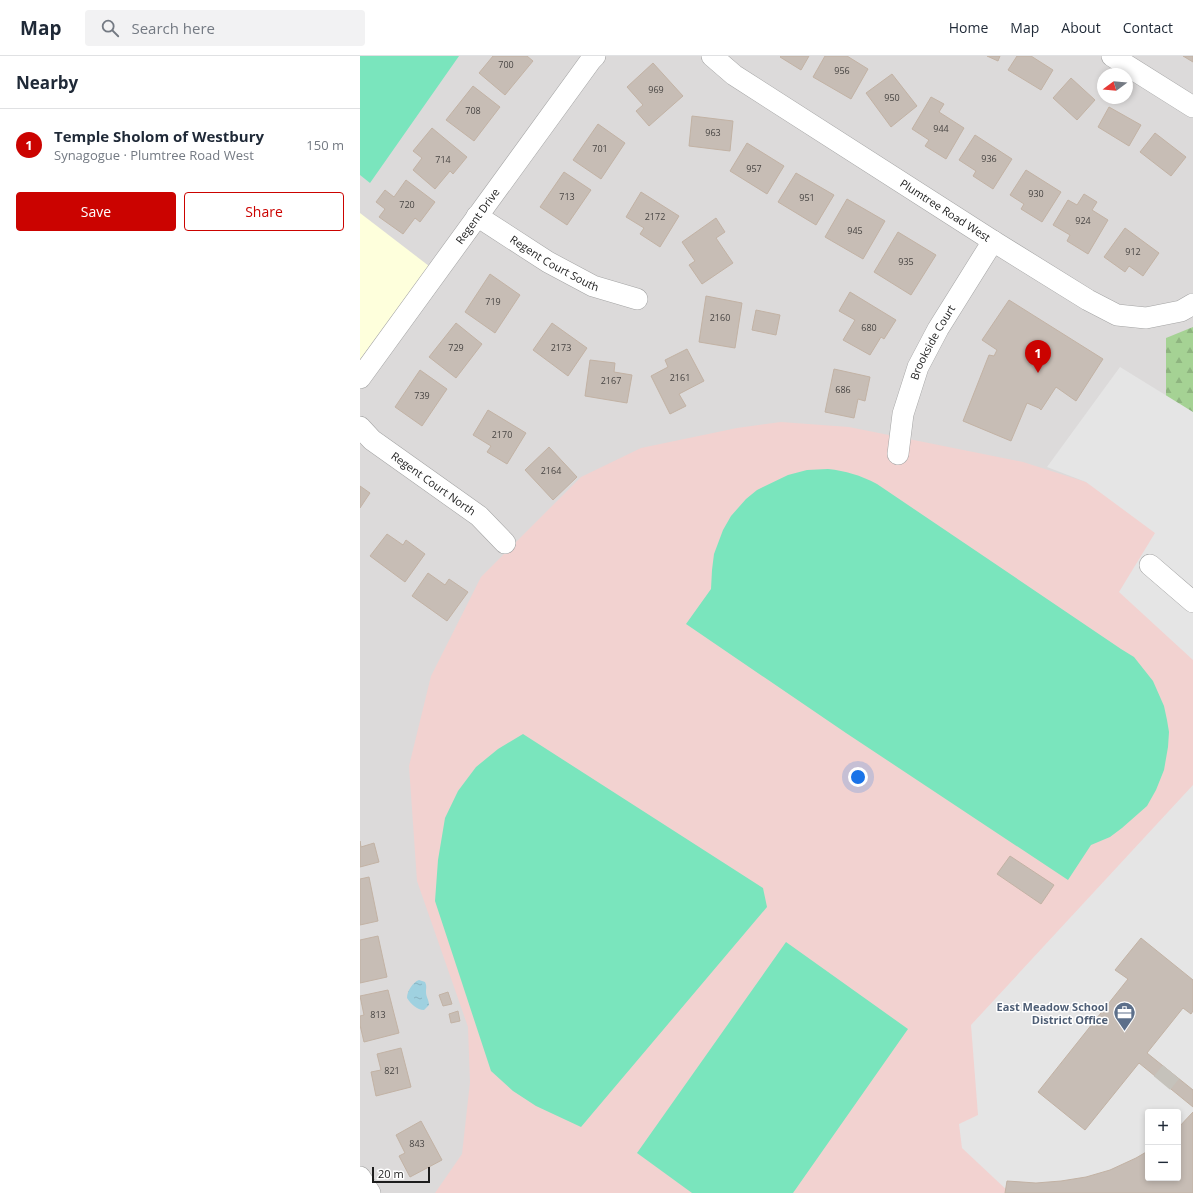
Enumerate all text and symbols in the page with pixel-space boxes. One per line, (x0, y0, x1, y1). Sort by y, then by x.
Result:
search box (85, 10, 365, 46)
text: Map (20, 15, 61, 41)
icon: search (99, 17, 121, 39)
text: Search here (131, 18, 215, 38)
text: Home (949, 18, 988, 37)
text: Map (1010, 18, 1039, 37)
text: About (1061, 18, 1101, 37)
text: Contact (1123, 18, 1173, 37)
house number: 700 (498, 58, 514, 71)
house number: 956 (834, 64, 850, 77)
north arrow (1097, 68, 1133, 104)
text: Nearby (16, 71, 78, 94)
house number: 969 (648, 83, 664, 96)
house number: 950 (884, 91, 900, 104)
house number: 708 (465, 104, 481, 117)
house number: 944 (933, 122, 949, 135)
text: Temple Sholom of Westbury (54, 126, 264, 146)
house number: 963 (705, 126, 721, 139)
text: 1 (25, 136, 33, 154)
text: 150 m (306, 136, 344, 154)
house number: 701 (592, 142, 608, 155)
text: Synagogue · Plumtree Road West (54, 146, 254, 164)
house number: 936 (981, 152, 997, 165)
house number: 714 (435, 153, 451, 166)
house number: 957 (746, 162, 762, 175)
street label: Plumtree Road West (897, 175, 994, 245)
street label: Regent Drive (452, 185, 502, 247)
house number: 930 (1028, 187, 1044, 200)
house number: 713 (559, 190, 575, 203)
house number: 951 (799, 191, 815, 204)
button: Save (16, 192, 176, 231)
button: Share (184, 192, 344, 231)
house number: 720 (399, 198, 415, 211)
house number: 2172 (645, 210, 665, 223)
house number: 924 (1075, 214, 1091, 227)
house number: 945 (847, 224, 863, 237)
street label: Regent Court South (507, 231, 601, 294)
house number: 912 (1125, 245, 1141, 258)
house number: 935 (898, 255, 914, 268)
house number: 719 (485, 295, 501, 308)
street label: Brookside Court (906, 302, 958, 382)
house number: 2160 (710, 311, 730, 324)
house number: 680 (861, 321, 877, 334)
pin: 1 (1025, 340, 1051, 373)
house number: 729 (448, 341, 464, 354)
house number: 2173 (551, 341, 571, 354)
house number: 2161 (670, 371, 690, 384)
house number: 2167 (601, 374, 621, 387)
house number: 686 (835, 383, 851, 396)
house number: 739 (414, 389, 430, 402)
house number: 2170 (492, 428, 512, 441)
street label: Regent Court North (388, 448, 479, 518)
house number: 2164 (541, 464, 561, 477)
your location (848, 767, 868, 787)
place label: East Meadow School District Office (997, 999, 1108, 1027)
office icon: East Meadow School District Office (1111, 1000, 1137, 1033)
house number: 813 (370, 1008, 386, 1021)
house number: 821 (384, 1064, 400, 1077)
map controls (1145, 1109, 1181, 1181)
button: + (1145, 1109, 1181, 1145)
house number: 843 (409, 1137, 425, 1150)
button: − (1145, 1145, 1181, 1181)
scale bar (372, 1165, 430, 1184)
text: 20 m (378, 1166, 404, 1181)

